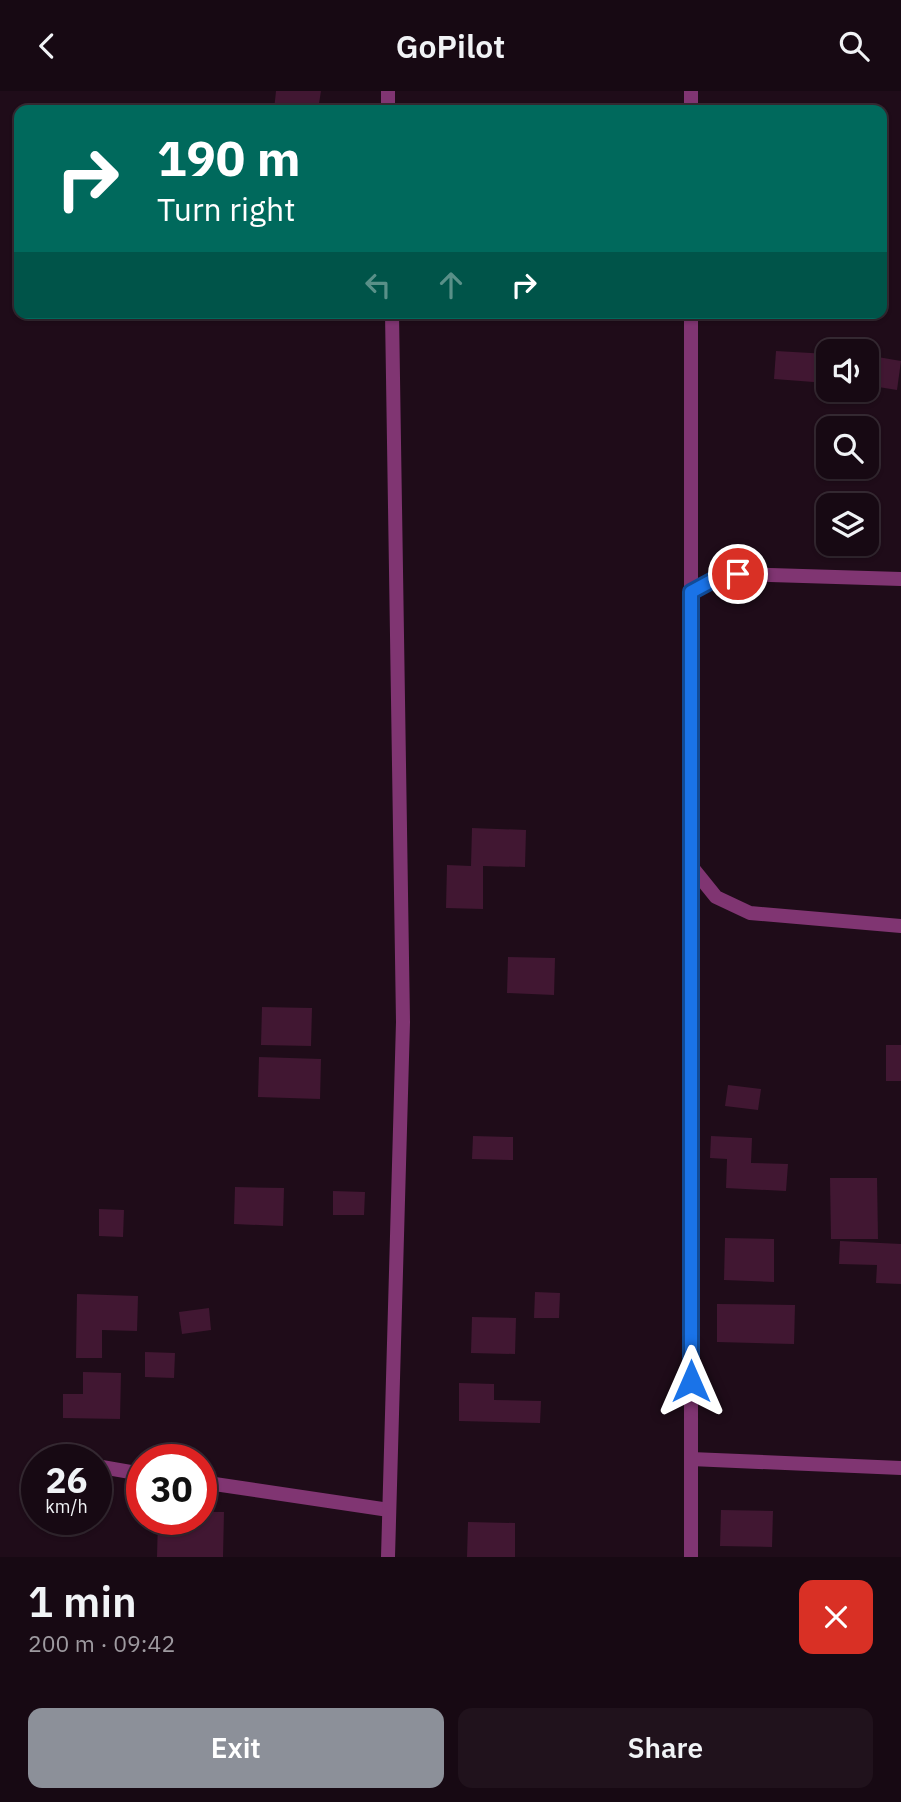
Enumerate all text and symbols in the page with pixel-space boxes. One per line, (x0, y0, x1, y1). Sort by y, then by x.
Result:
text: GoPilot (396, 25, 505, 67)
icon: back (28, 27, 66, 65)
icon: search (835, 27, 873, 65)
text: 190 m (157, 126, 301, 189)
icon: right (42, 133, 133, 224)
text: Turn right (157, 188, 295, 230)
icon: left (359, 266, 397, 304)
icon: ahead (432, 266, 470, 304)
icon: right (505, 266, 543, 304)
map controls (816, 339, 879, 556)
button: sound (816, 339, 879, 402)
button: search (816, 416, 879, 479)
button: layers (816, 493, 879, 556)
pin (708, 544, 768, 604)
icon: arrive (719, 555, 757, 593)
position arrow (654, 1344, 728, 1418)
speed limit sign: 30 (126, 1444, 217, 1535)
text: 26 (45, 1457, 88, 1503)
text: km/h (45, 1495, 88, 1518)
text: 1 min (28, 1574, 137, 1629)
button: close (799, 1580, 873, 1654)
text: 200 m · 09:42 (28, 1628, 175, 1658)
button: Exit (28, 1708, 444, 1788)
button: Share (458, 1708, 873, 1788)

